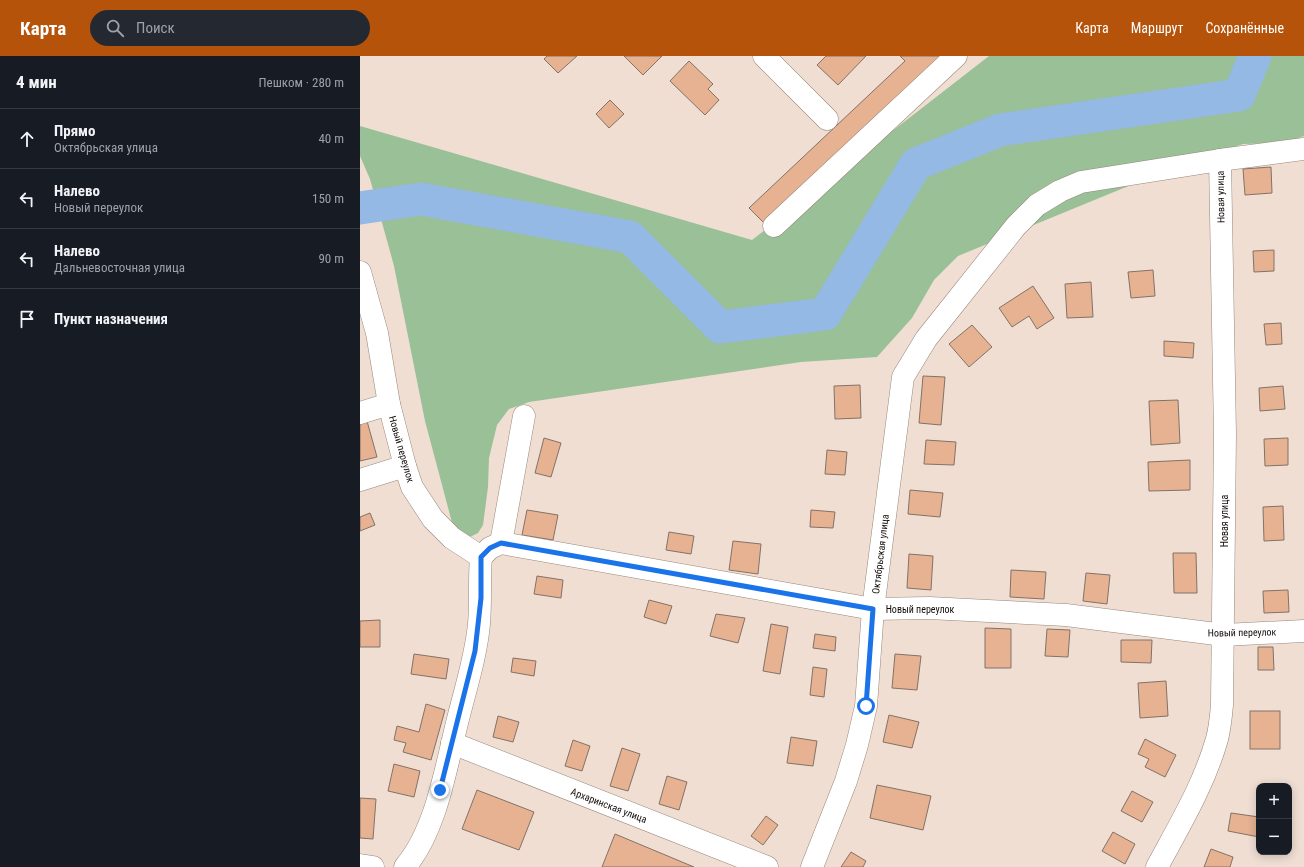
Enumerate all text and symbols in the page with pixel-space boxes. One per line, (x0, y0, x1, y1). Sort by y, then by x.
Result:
search box (90, 10, 370, 46)
text: Карта (20, 17, 66, 40)
icon: search (104, 17, 126, 39)
text: Поиск (136, 19, 175, 37)
text: Карта (1075, 20, 1109, 36)
text: Маршрут (1131, 20, 1183, 36)
text: Сохранённые (1205, 20, 1284, 36)
text: 4 мин (16, 72, 57, 92)
text: Пешком · 280 m (258, 75, 344, 90)
text: Прямо (54, 122, 95, 140)
icon: ahead (16, 128, 38, 150)
text: 40 m (318, 131, 344, 146)
text: Октябрьская улица (54, 140, 158, 155)
street label: Новая улица (1215, 171, 1226, 223)
text: Налево (54, 182, 100, 200)
icon: left (16, 188, 38, 210)
text: 150 m (312, 191, 344, 206)
text: Новый переулок (54, 200, 143, 215)
text: Налево (54, 242, 100, 260)
icon: left (16, 248, 38, 270)
text: 90 m (318, 251, 344, 266)
text: Дальневосточная улица (54, 260, 185, 275)
icon: arrive (16, 308, 38, 330)
text: Пункт назначения (54, 310, 168, 328)
street label: Новый переулок (387, 415, 416, 484)
street label: Новая улица (1219, 495, 1230, 547)
street label: Октябрьская улица (870, 514, 891, 594)
street label: Новый переулок (886, 604, 955, 615)
street label: Новый переулок (1208, 626, 1277, 639)
route start (857, 697, 875, 715)
route end (431, 781, 449, 799)
map controls (1256, 783, 1292, 855)
button: + (1256, 783, 1292, 819)
street label: Архаринская улица (569, 786, 649, 825)
button: − (1256, 819, 1292, 855)

